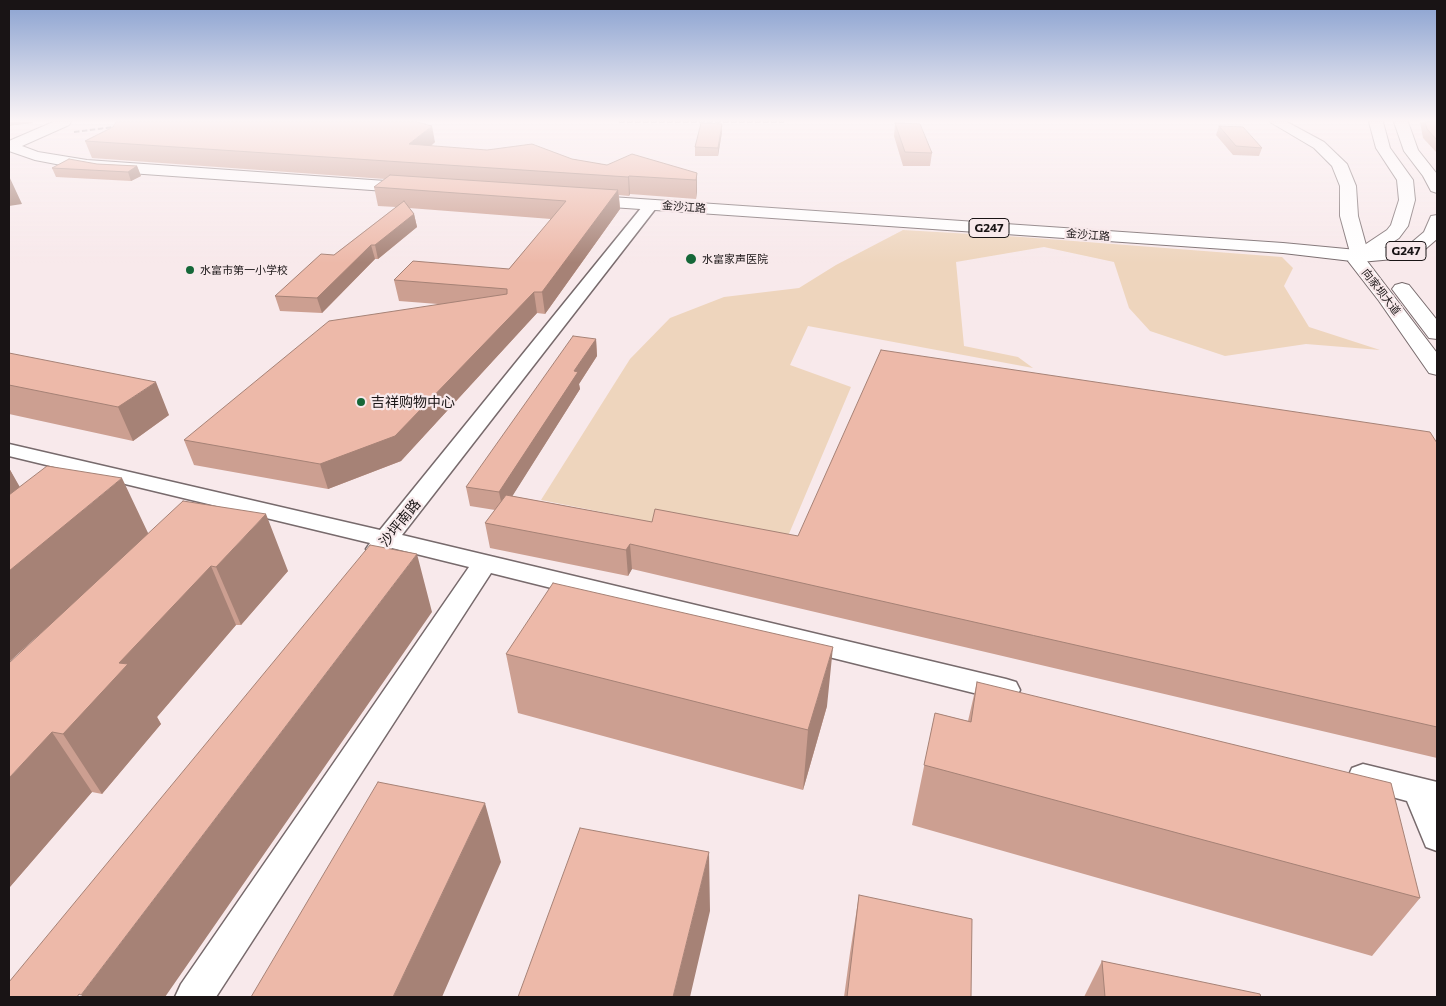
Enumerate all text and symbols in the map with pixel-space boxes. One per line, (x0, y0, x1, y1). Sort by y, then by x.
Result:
street label: 金沙江路 (662, 199, 706, 215)
road number: G247 (969, 218, 1009, 238)
street label: 金沙江路 (1066, 227, 1110, 243)
road number: G247 (1386, 242, 1426, 260)
marker: 水富家声医院 (684, 252, 698, 266)
place label: 水富家声医院 (702, 252, 768, 266)
place label: 水富市第一小学校 (200, 263, 288, 277)
marker: 水富市第一小学校 (184, 264, 196, 276)
street label: 向家坝大道 (1359, 266, 1403, 318)
place label: 吉祥购物中心 (371, 394, 455, 410)
marker: 吉祥购物中心 (355, 396, 367, 408)
street label: 沙坪南路 (376, 496, 424, 550)

